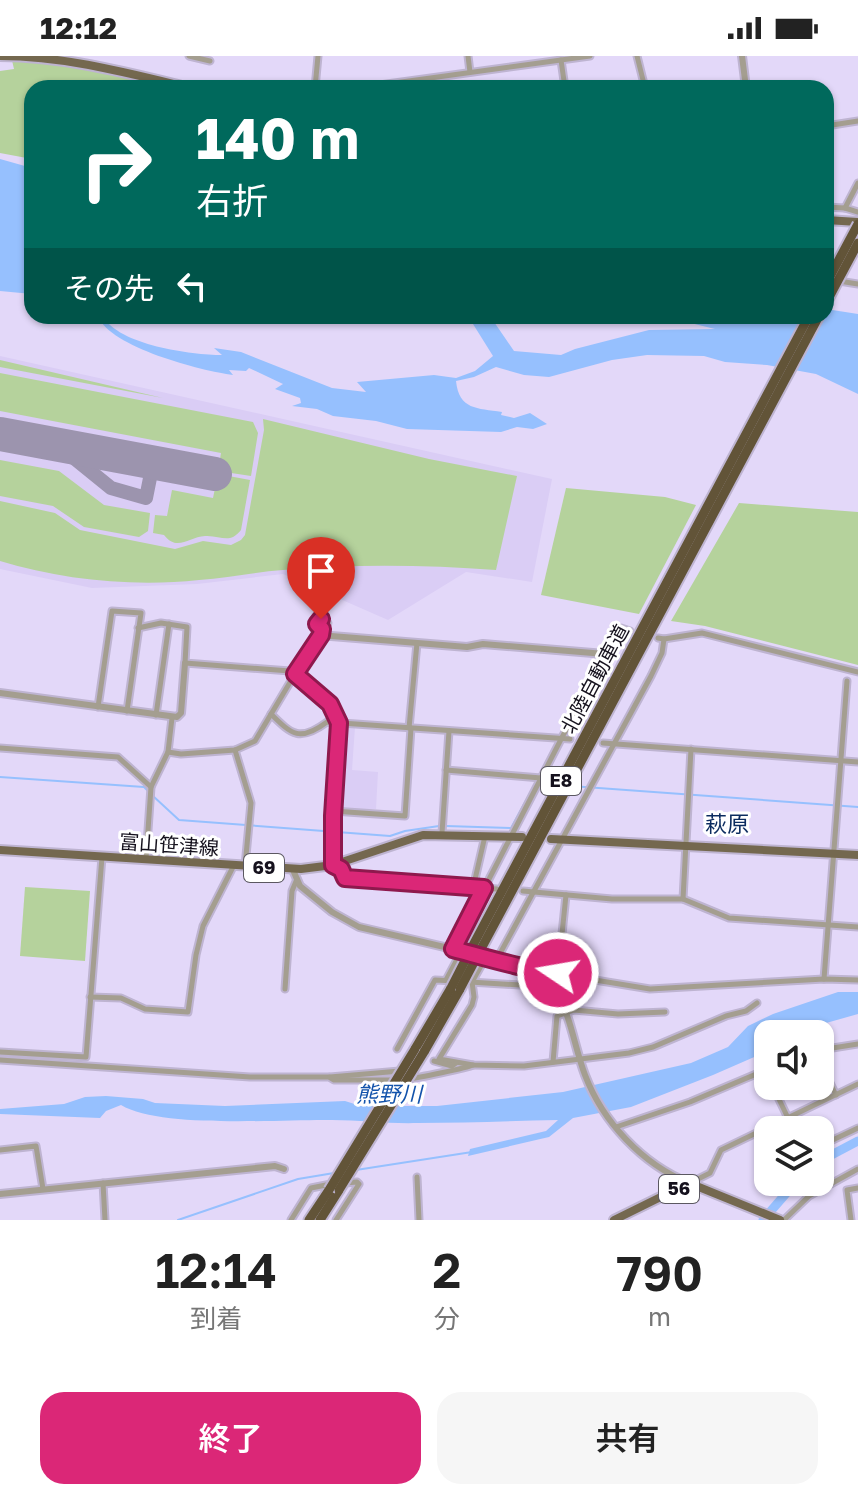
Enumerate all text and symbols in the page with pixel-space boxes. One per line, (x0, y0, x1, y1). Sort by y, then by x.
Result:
text: 12:12 (40, 10, 117, 46)
text: 140 m (196, 104, 359, 171)
icon: right (64, 112, 168, 216)
text: 右折 (196, 179, 268, 222)
icon: left (170, 264, 214, 308)
text: その先 (64, 270, 154, 306)
pin (287, 537, 355, 619)
icon: arrive (299, 549, 343, 593)
street label: 北陸自動車道 (555, 620, 633, 737)
road number: E8 (541, 767, 581, 795)
district label: 萩原 (705, 810, 749, 837)
street label: 富山笹津線 (118, 829, 220, 859)
road number: 69 (244, 854, 284, 882)
position arrow (516, 931, 600, 1015)
map controls (754, 1020, 834, 1196)
button: sound (754, 1020, 834, 1100)
water label: 熊野川 (356, 1080, 424, 1107)
button: layers (754, 1116, 834, 1196)
road number: 56 (659, 1175, 699, 1203)
text: 12:14 (155, 1241, 277, 1299)
text: 2 (432, 1241, 461, 1299)
text: 790 (616, 1244, 703, 1302)
text: m (648, 1301, 671, 1332)
text: 到着 (190, 1303, 242, 1334)
text: 分 (434, 1303, 460, 1334)
button: 終了 (40, 1392, 421, 1484)
button: 共有 (437, 1392, 818, 1484)

